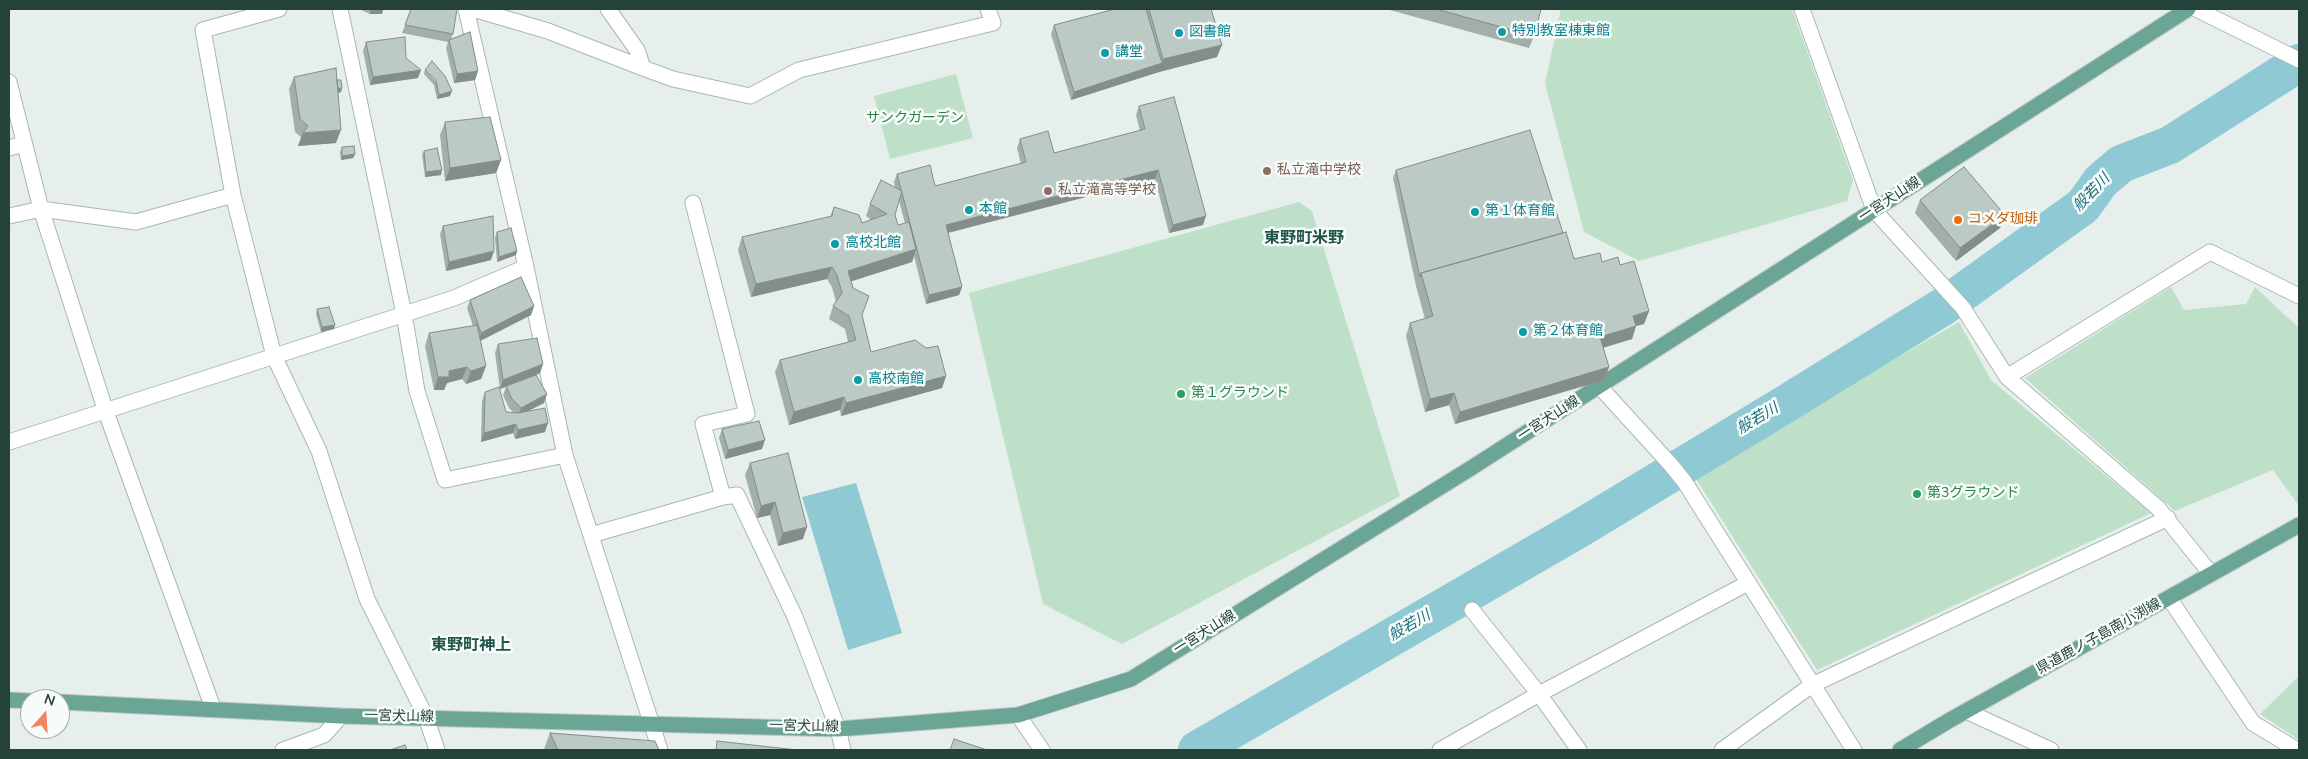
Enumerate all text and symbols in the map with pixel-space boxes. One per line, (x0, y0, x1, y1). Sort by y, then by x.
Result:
place label: 特別教室棟東館 (1512, 24, 1610, 40)
place label: 図書館 (1189, 25, 1231, 41)
marker: 特別教室棟東館 (1496, 26, 1508, 38)
marker: 図書館 (1173, 27, 1185, 39)
place label: 講堂 (1115, 45, 1143, 61)
marker: 講堂 (1099, 47, 1111, 59)
park label: サンクガーデン (866, 111, 964, 127)
place label: 私立滝中学校 (1277, 163, 1361, 179)
marker: 私立滝中学校 (1261, 165, 1273, 177)
water label: 般若川 (2070, 171, 2114, 215)
street label: 一宮犬山線 (1856, 174, 1924, 226)
place label: 私立滝高等学校 (1058, 183, 1156, 199)
marker: 私立滝高等学校 (1042, 185, 1054, 197)
place label: 本館 (979, 202, 1007, 218)
marker: 本館 (963, 204, 975, 216)
place label: 第１体育館 (1485, 204, 1555, 220)
marker: 第１体育館 (1469, 206, 1481, 218)
place label: コメダ珈琲 (1968, 212, 2038, 228)
marker: コメダ珈琲 (1952, 214, 1964, 226)
district label: 東野町米野 (1264, 229, 1344, 249)
place label: 高校北館 (845, 236, 901, 252)
marker: 高校北館 (829, 238, 841, 250)
place label: 第２体育館 (1533, 324, 1603, 340)
marker: 第２体育館 (1517, 326, 1529, 338)
place label: 高校南館 (868, 372, 924, 388)
marker: 高校南館 (852, 374, 864, 386)
place label: 第１グラウンド (1191, 386, 1289, 402)
marker: 第１グラウンド (1175, 388, 1187, 400)
street label: 一宮犬山線 (1515, 393, 1583, 445)
water label: 般若川 (1734, 400, 1782, 438)
place label: 第3グラウンド (1927, 486, 2019, 502)
marker: 第3グラウンド (1911, 488, 1923, 500)
street label: 県道鹿ノ子島南小渕線 (2034, 596, 2164, 678)
street label: 一宮犬山線 (1171, 607, 1239, 659)
water label: 般若川 (1386, 607, 1434, 645)
district label: 東野町神上 (431, 636, 511, 656)
north arrow (20, 689, 70, 739)
text: N (42, 690, 58, 711)
street label: 一宮犬山線 (364, 708, 434, 726)
street label: 一宮犬山線 (769, 718, 839, 736)

